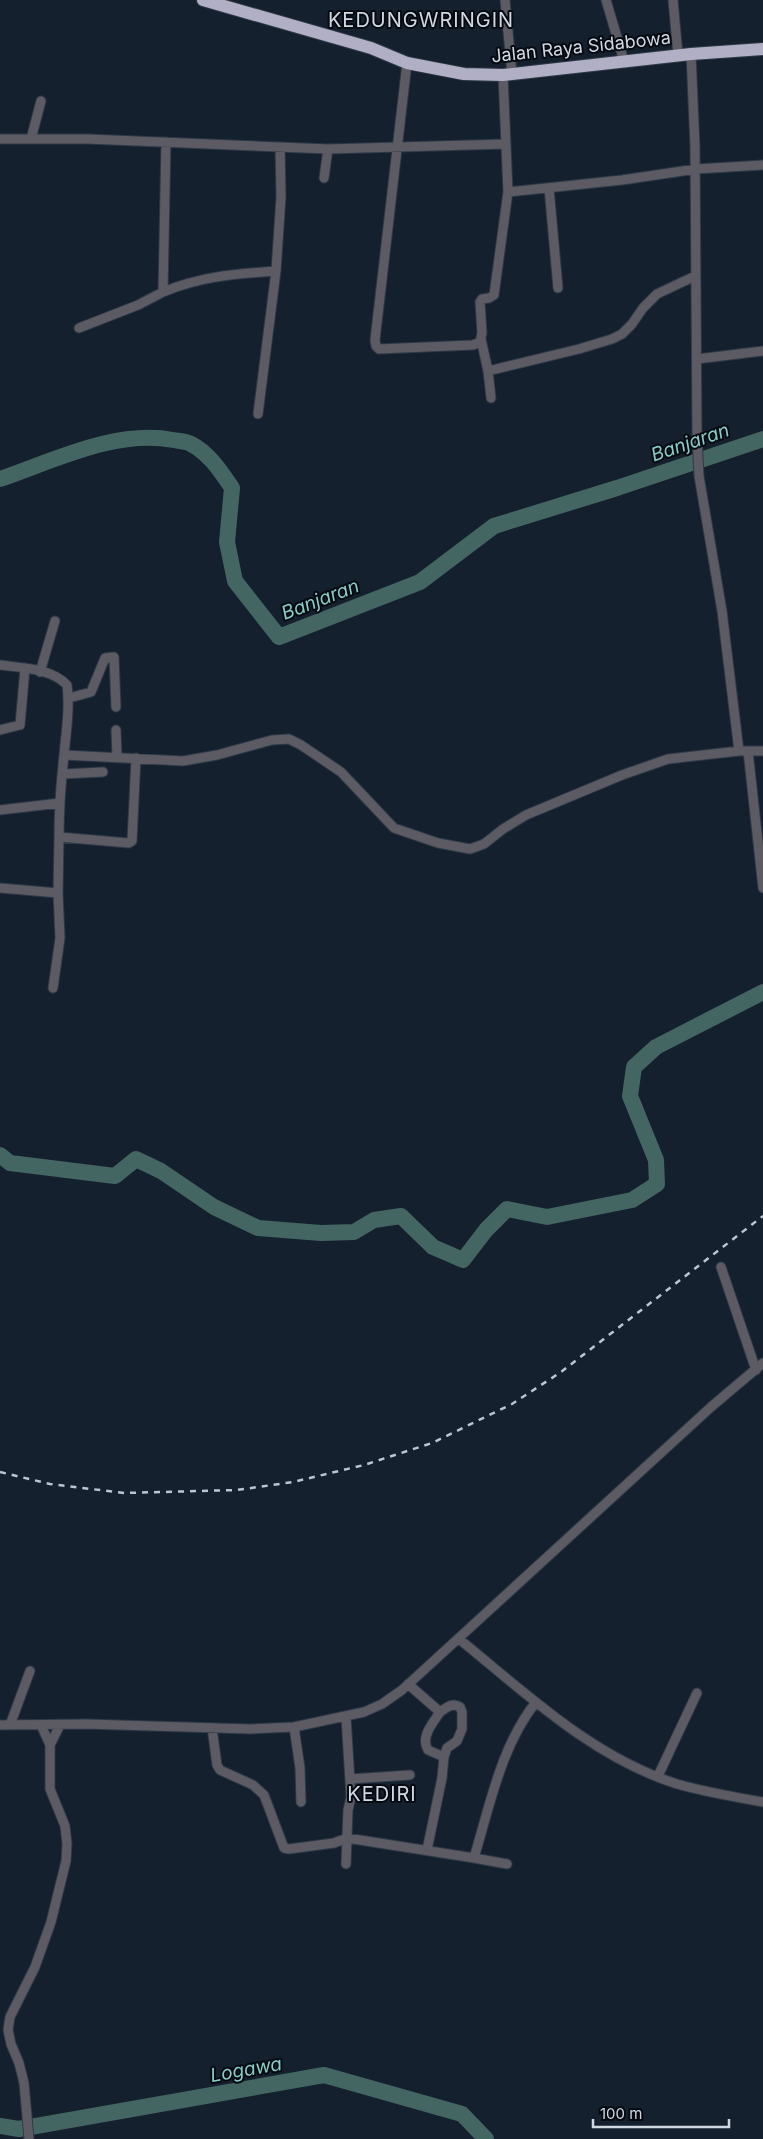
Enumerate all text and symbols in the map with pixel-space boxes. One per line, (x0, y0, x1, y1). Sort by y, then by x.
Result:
district label: KEDUNGWRINGIN (328, 8, 514, 32)
street label: Jalan Raya Sidabowa (490, 27, 672, 66)
water label: Banjaran (648, 418, 732, 467)
water label: Banjaran (278, 574, 362, 625)
district label: KEDIRI (347, 1782, 417, 1806)
water label: Logawa (208, 2052, 284, 2087)
scale bar (593, 2096, 729, 2128)
text: 100 m (600, 2104, 642, 2123)

